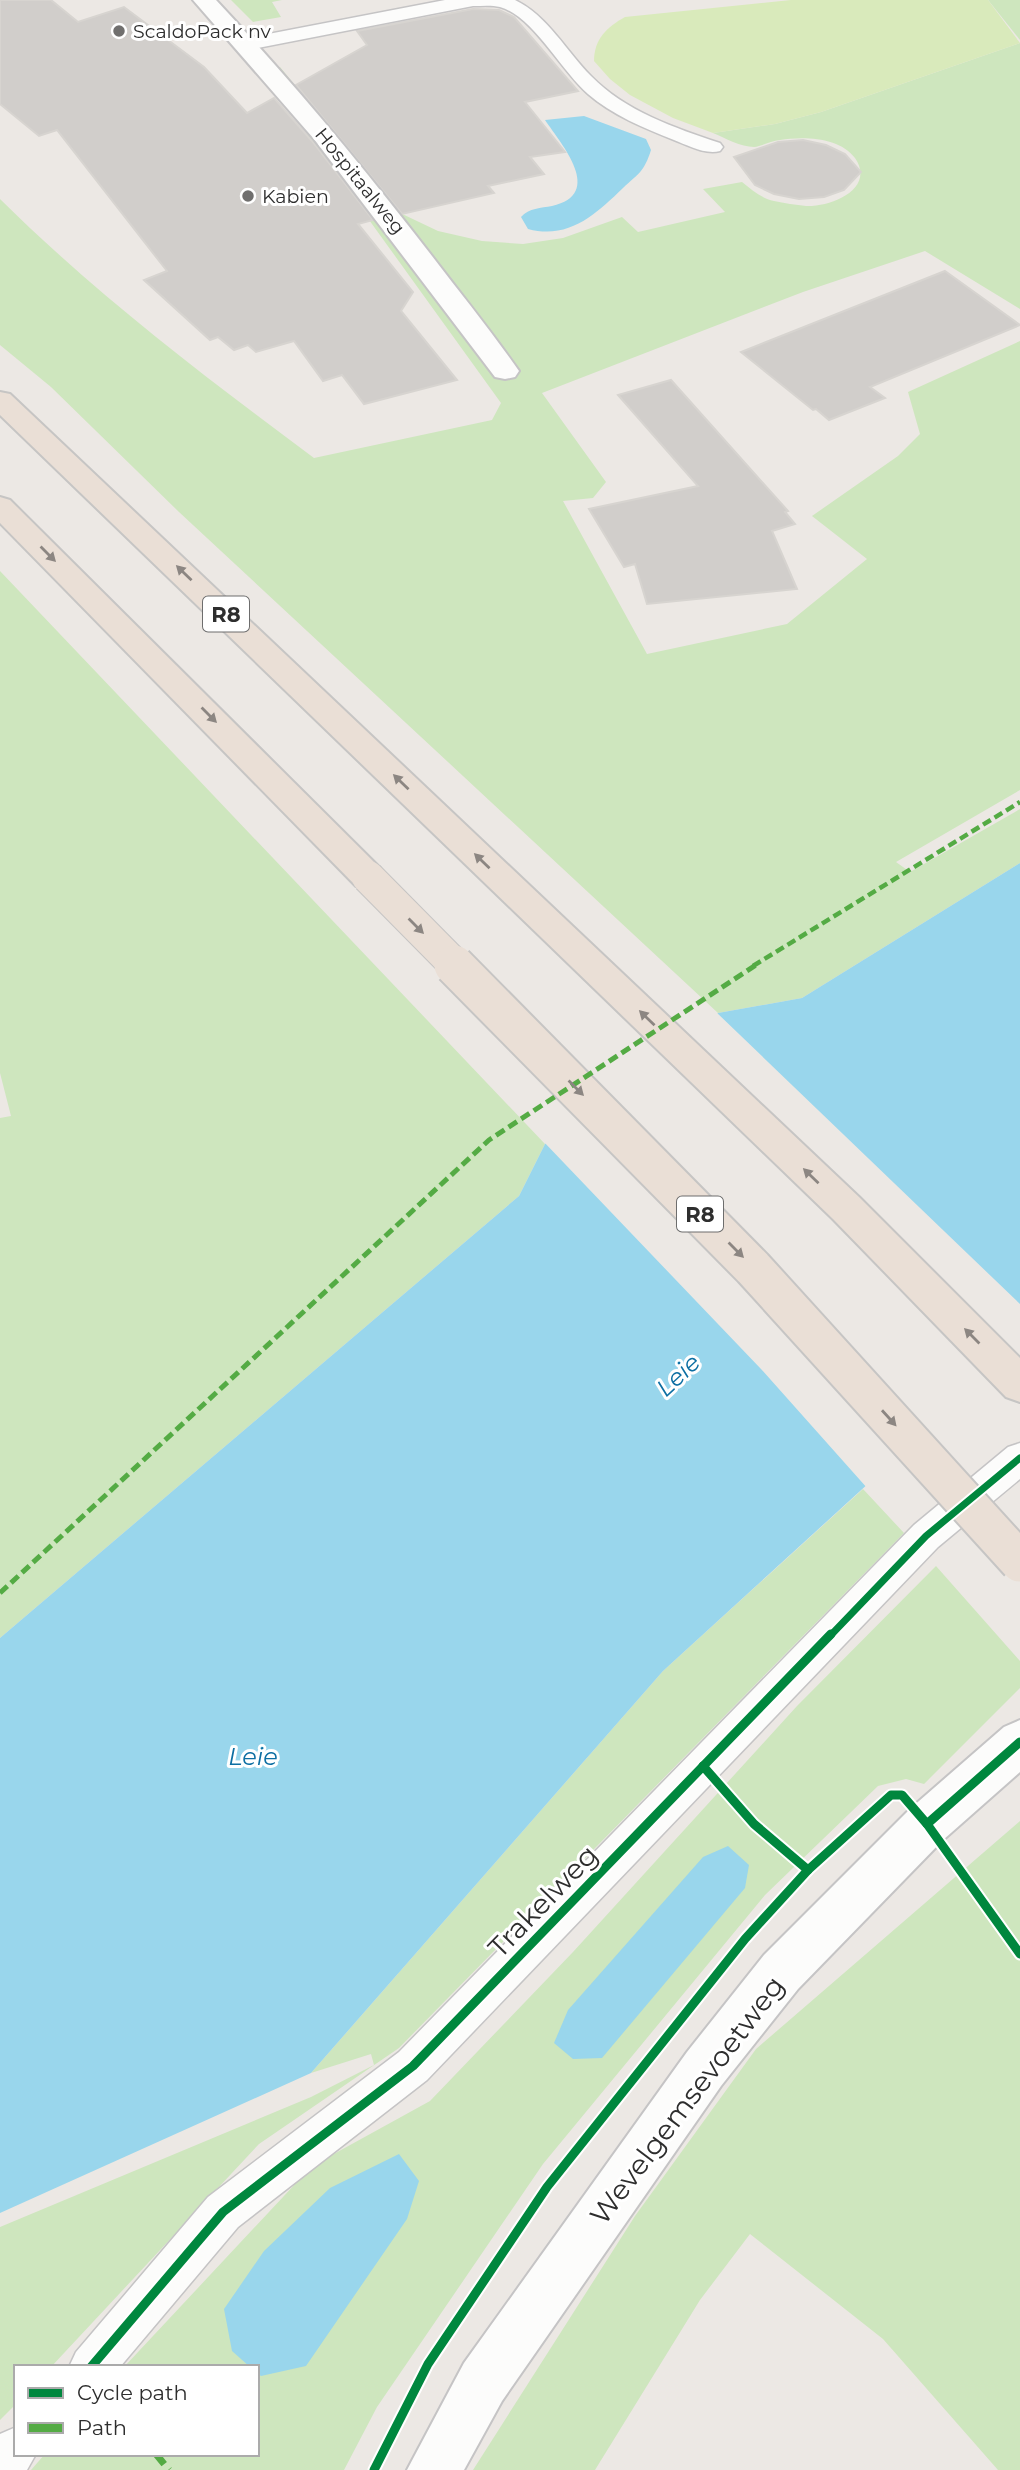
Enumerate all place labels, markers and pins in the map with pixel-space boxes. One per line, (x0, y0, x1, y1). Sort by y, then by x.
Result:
place label: ScaldoPack nv (133, 20, 272, 43)
marker: ScaldoPack nv (111, 23, 127, 39)
place label: Kabien (262, 185, 329, 208)
marker: Kabien (240, 188, 256, 204)

